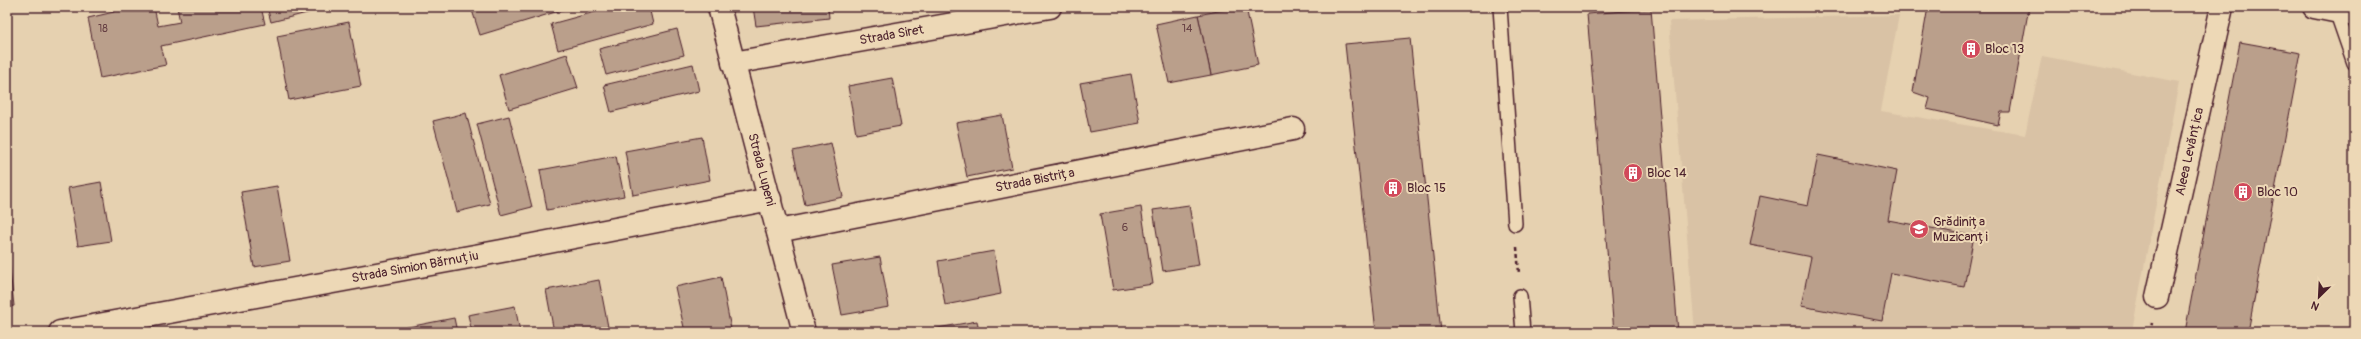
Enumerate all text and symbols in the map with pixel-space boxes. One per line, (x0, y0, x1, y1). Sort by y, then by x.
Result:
street label: Strada Siret (858, 21, 926, 49)
house number: 18 (98, 22, 108, 35)
house number: 14 (1182, 22, 1193, 35)
building icon: Bloc 13 (1960, 38, 1982, 60)
place label: Bloc 13 (1985, 41, 2024, 57)
street label: Aleea Levănțica (2172, 106, 2207, 197)
street label: Strada Lupeni (744, 131, 779, 208)
building icon: Bloc 14 (1622, 162, 1644, 184)
street label: Strada Bistrița (994, 164, 1076, 196)
place label: Bloc 14 (1647, 165, 1687, 181)
building icon: Bloc 15 (1382, 177, 1404, 199)
place label: Bloc 15 (1407, 180, 1446, 196)
building icon: Bloc 10 (2232, 181, 2254, 203)
place label: Bloc 10 (2257, 184, 2298, 200)
place label: Grădinița Muzicanți (1933, 214, 1988, 245)
school or university icon: Grădinița Muzicanți (1908, 218, 1930, 240)
house number: 6 (1122, 221, 1128, 234)
street label: Strada Simion Bărnuțiu (350, 247, 480, 286)
north arrow (2299, 277, 2339, 317)
text: N (2309, 298, 2321, 313)

